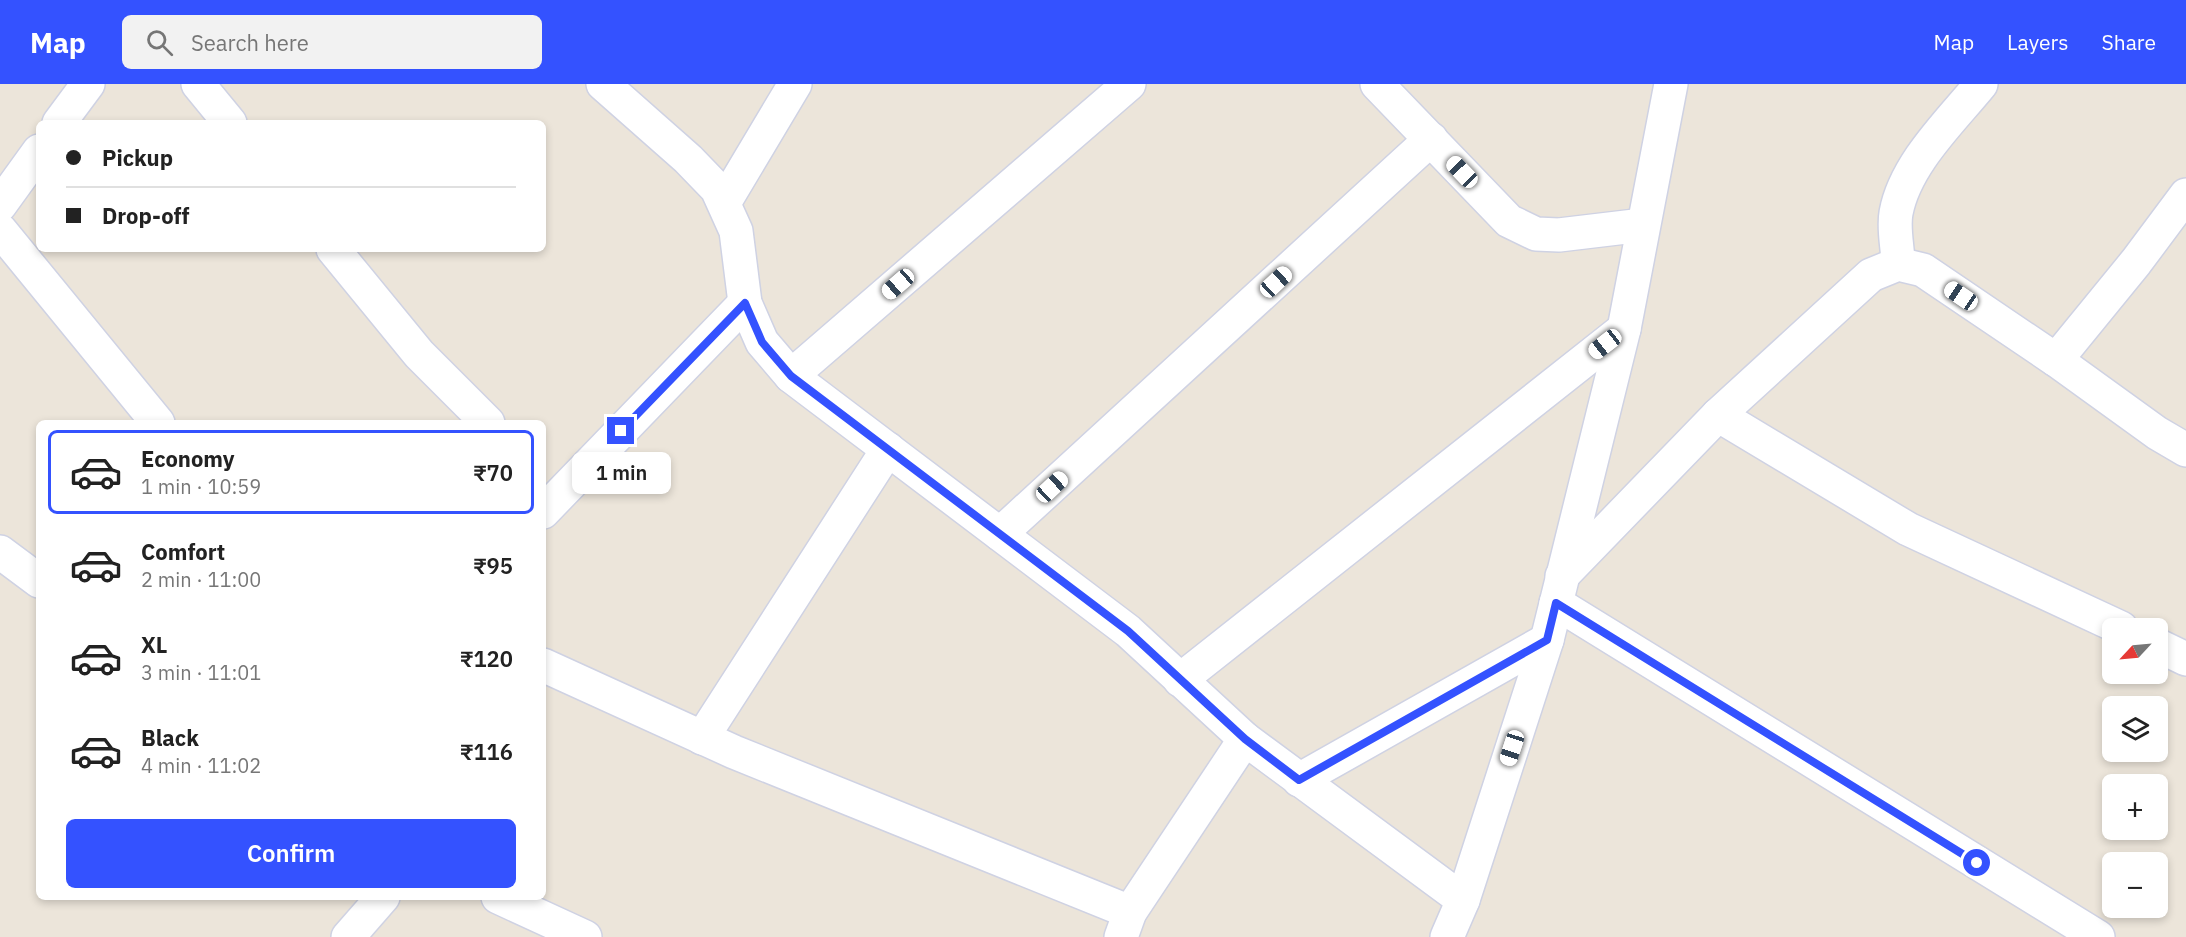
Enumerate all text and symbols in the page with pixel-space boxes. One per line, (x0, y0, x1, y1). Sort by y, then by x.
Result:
search box (122, 15, 542, 69)
text: Map (30, 24, 86, 61)
icon: search (143, 26, 176, 59)
text: Search here (191, 28, 309, 57)
text: Map (1934, 28, 1974, 56)
text: Layers (2007, 28, 2069, 56)
text: Share (2102, 28, 2156, 56)
text: Pickup (102, 143, 173, 172)
car (1443, 153, 1481, 191)
text: Drop-off (102, 201, 189, 230)
car (1257, 263, 1295, 301)
car (879, 265, 917, 303)
car (1941, 278, 1981, 314)
car (1585, 326, 1625, 362)
route end (607, 417, 634, 444)
text: Economy (141, 444, 235, 473)
icon: car (69, 445, 123, 499)
callout: 1 min (572, 452, 670, 494)
text: ₹70 (473, 458, 513, 487)
text: 1 min (596, 459, 647, 486)
car (1033, 468, 1071, 506)
text: 1 min · 10:59 (141, 473, 261, 500)
text: Comfort (141, 537, 225, 566)
icon: car (69, 538, 123, 592)
text: ₹95 (473, 551, 513, 580)
text: 2 min · 11:00 (141, 566, 261, 593)
north arrow (2102, 618, 2168, 684)
map controls (2102, 618, 2168, 918)
text: XL (141, 630, 167, 659)
icon: car (69, 631, 123, 685)
text: ₹120 (460, 644, 513, 673)
text: 3 min · 11:01 (141, 659, 261, 686)
button: layers (2102, 696, 2168, 762)
text: Black (141, 723, 199, 752)
icon: car (69, 724, 123, 778)
car (1498, 728, 1526, 768)
text: ₹116 (460, 737, 513, 766)
text: 4 min · 11:02 (141, 752, 261, 779)
button: + (2102, 774, 2168, 840)
button: Confirm (66, 819, 516, 888)
route start (1963, 849, 1990, 876)
button: − (2102, 852, 2168, 918)

